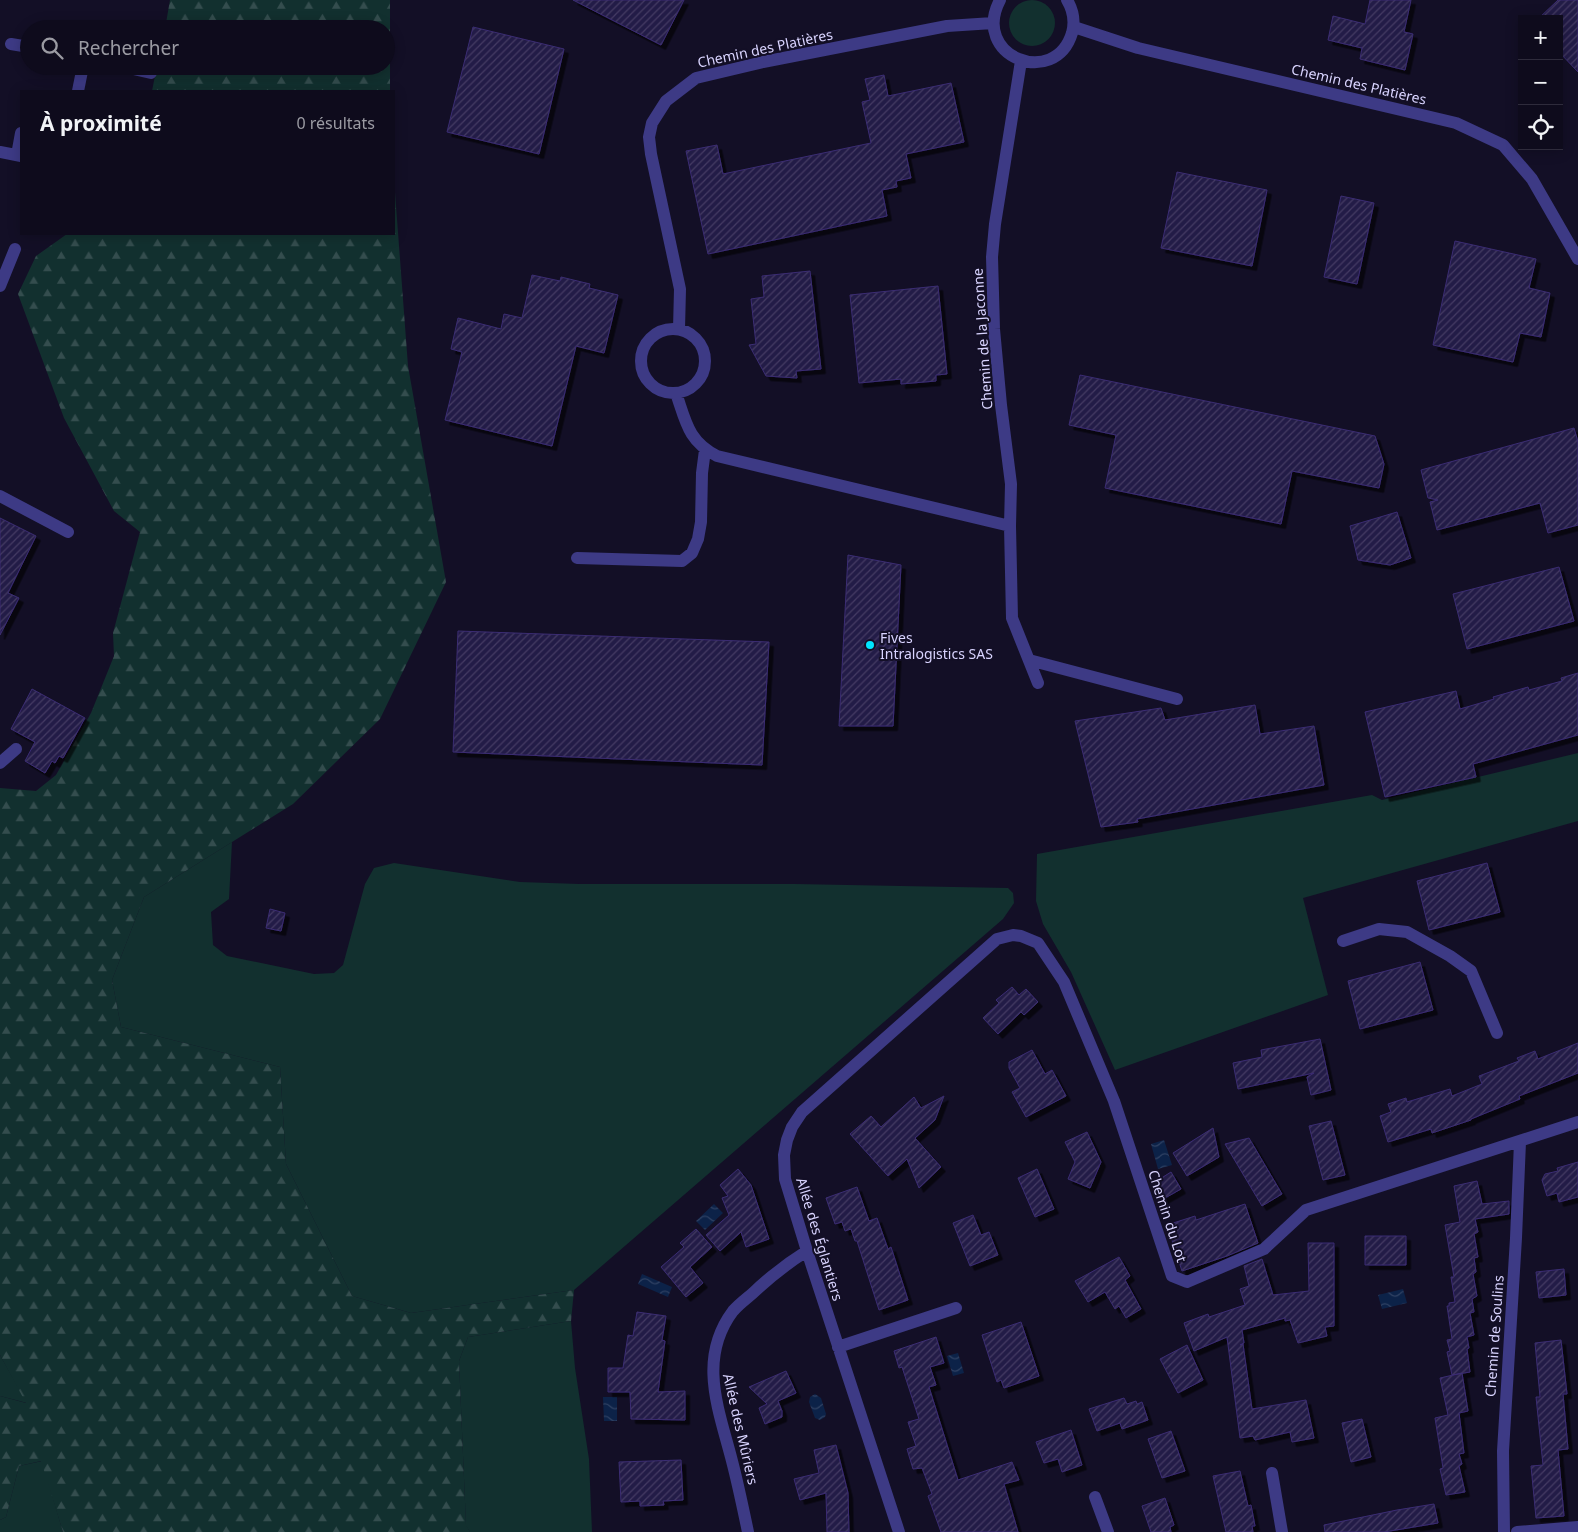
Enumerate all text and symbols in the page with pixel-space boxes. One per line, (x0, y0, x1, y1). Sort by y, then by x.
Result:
map controls (1518, 15, 1563, 150)
button: + (1518, 15, 1563, 60)
search box (20, 20, 395, 75)
street label: Chemin des Platières (696, 24, 835, 72)
icon: search (38, 34, 66, 62)
text: Rechercher (78, 35, 179, 61)
street label: Chemin des Platières (1290, 59, 1429, 109)
button: − (1518, 60, 1563, 105)
button: locate (1518, 105, 1563, 150)
text: À proximité (40, 109, 162, 137)
text: 0 résultats (297, 112, 375, 134)
street label: Chemin de la Jaconne (968, 268, 996, 410)
place label: Fives Intralogistics SAS (880, 628, 993, 663)
marker: Fives Intralogistics SAS (864, 639, 876, 651)
street label: Chemin du Lot (1144, 1167, 1192, 1265)
street label: Allée des Églantiers (792, 1175, 848, 1303)
street label: Chemin de Soulins (1480, 1274, 1508, 1397)
street label: Allée des Mûriers (719, 1372, 763, 1487)

